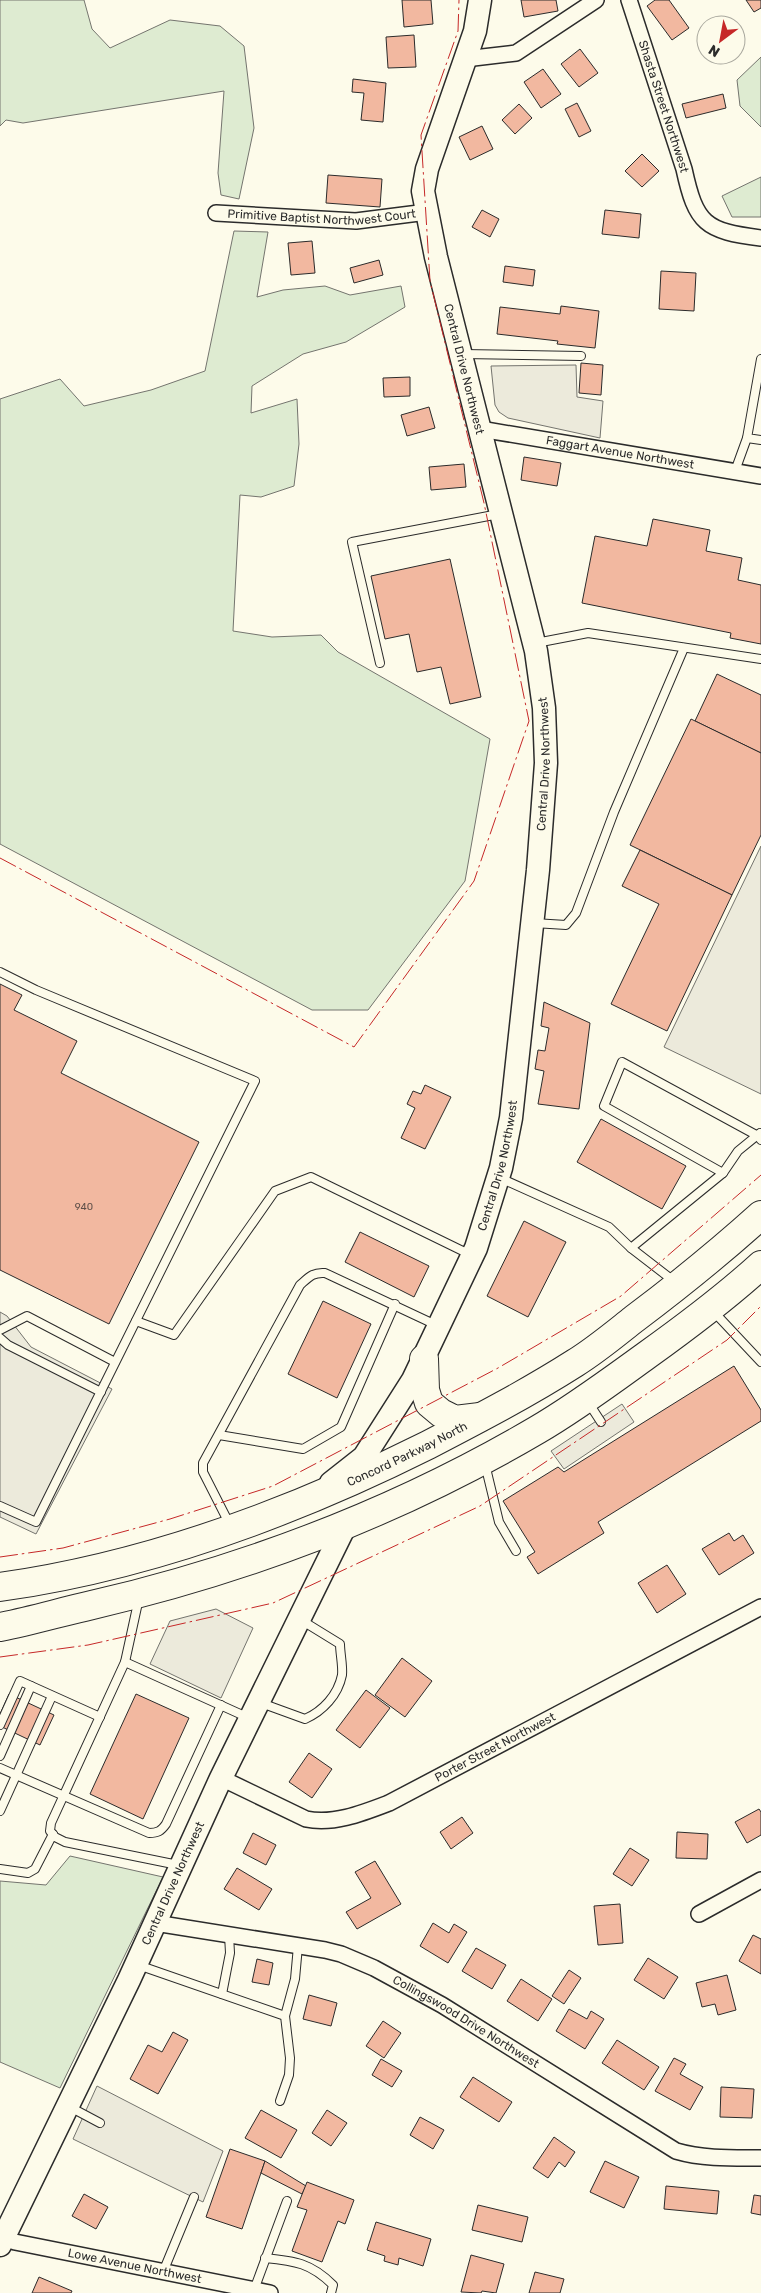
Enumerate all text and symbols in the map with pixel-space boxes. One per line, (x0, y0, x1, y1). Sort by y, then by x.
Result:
north arrow (696, 15, 746, 65)
street label: Shasta Street Northwest (636, 39, 692, 174)
text: N (706, 41, 723, 60)
street label: Primitive Baptist Northwest Court (227, 206, 417, 228)
street label: Central Drive Northwest (441, 302, 487, 436)
street label: Faggart Avenue Northwest (545, 433, 695, 472)
street label: Central Drive Northwest (534, 696, 553, 832)
street label: Central Drive Northwest (475, 1099, 520, 1233)
house number: 940 (75, 1201, 93, 1213)
street label: Concord Parkway North (345, 1419, 470, 1489)
street label: Porter Street Northwest (432, 1709, 558, 1785)
street label: Central Drive Northwest (139, 1819, 207, 1947)
street label: Collingswood Drive Northwest (390, 1973, 542, 2071)
street label: Lowe Avenue Northwest (67, 2246, 203, 2286)

